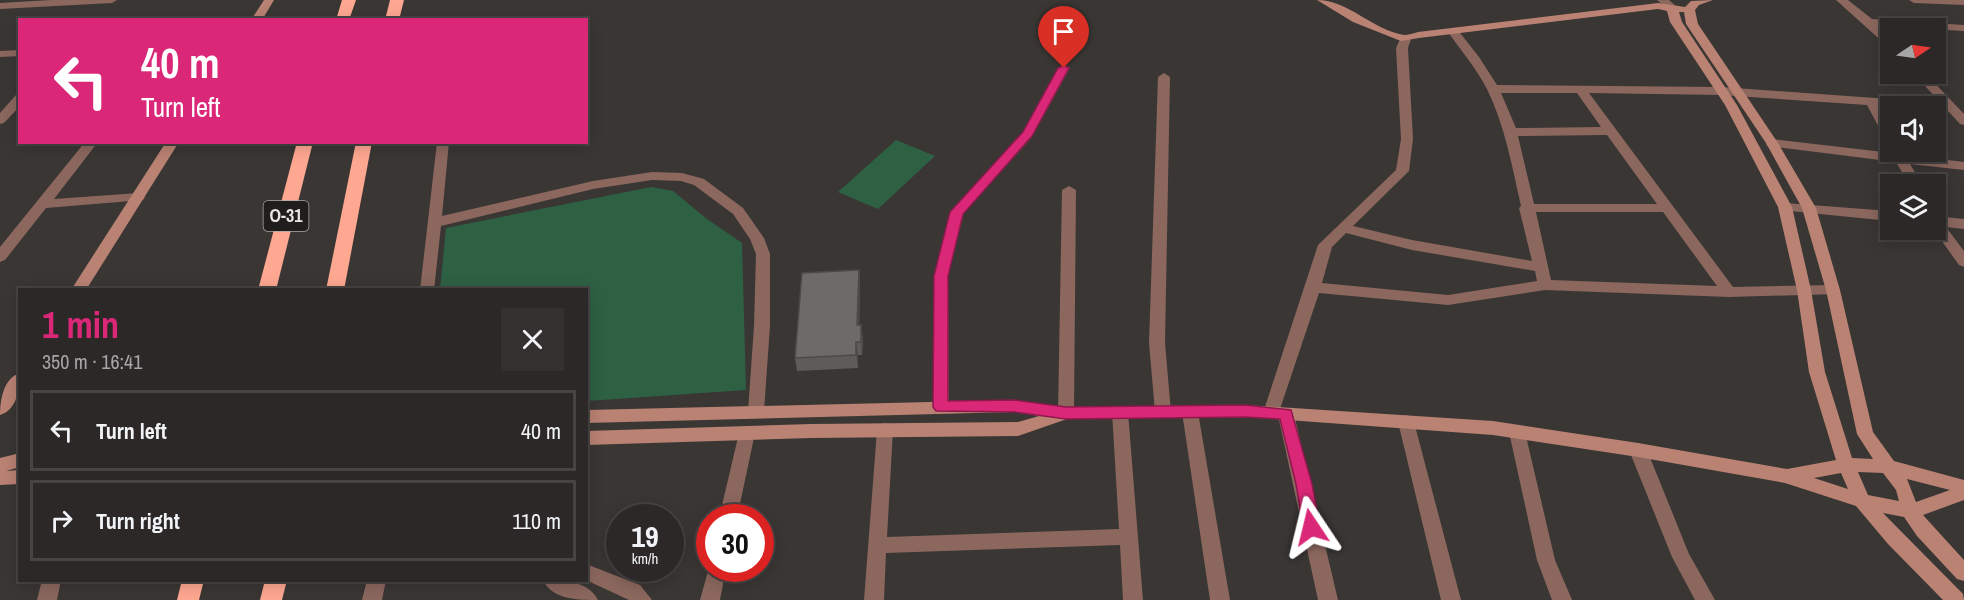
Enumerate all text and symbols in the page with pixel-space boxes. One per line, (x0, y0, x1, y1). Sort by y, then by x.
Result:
pin (1038, 6, 1089, 68)
icon: arrive (1047, 15, 1080, 48)
north arrow (1880, 18, 1946, 84)
map controls (1880, 18, 1946, 240)
text: 40 m (141, 35, 220, 91)
icon: left (42, 42, 120, 120)
text: Turn left (141, 89, 220, 125)
button: sound (1880, 96, 1946, 162)
button: layers (1880, 174, 1946, 240)
road number: O-31 (264, 201, 308, 231)
text: 1 min (42, 301, 119, 349)
button: close (501, 308, 564, 371)
text: 350 m · 16:41 (42, 348, 142, 375)
icon: left (45, 414, 78, 447)
text: Turn left (96, 416, 167, 446)
text: 40 m (521, 416, 561, 446)
position arrow (1279, 495, 1343, 559)
icon: right (45, 504, 78, 537)
speed limit sign: 30 (696, 504, 774, 582)
text: Turn right (96, 506, 180, 536)
text: 110 m (512, 506, 561, 536)
text: 19 (631, 516, 659, 556)
text: km/h (632, 548, 658, 569)

